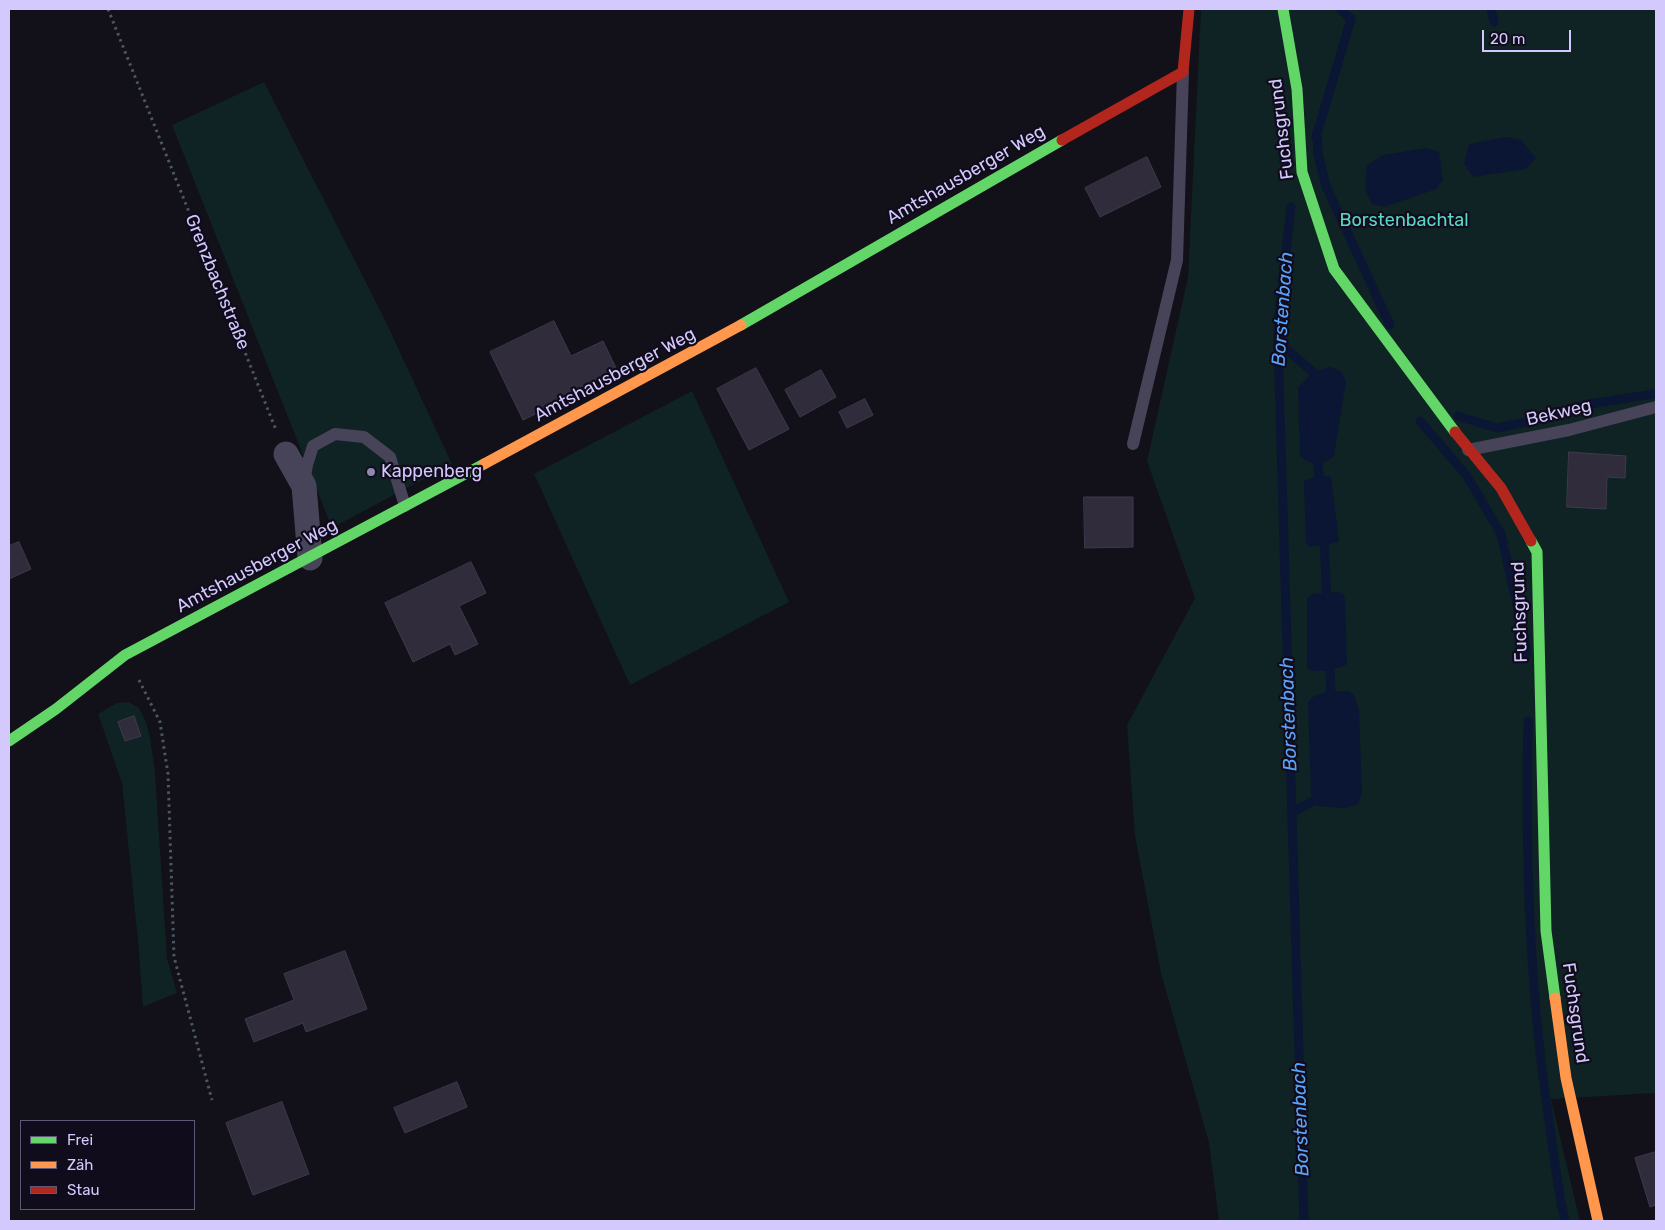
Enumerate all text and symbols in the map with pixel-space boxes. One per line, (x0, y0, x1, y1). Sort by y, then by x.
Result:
scale bar (1485, 20, 1574, 52)
text: 20 m (1490, 30, 1525, 48)
street label: Fuchsgrund (1265, 77, 1299, 181)
street label: Amtshausberger Weg (883, 121, 1049, 229)
park label: Borstenbachtal (1339, 210, 1469, 232)
street label: Grenzbachstraße (180, 211, 254, 353)
water label: Borstenbach (1268, 251, 1298, 367)
street label: Amtshausberger Weg (531, 323, 699, 427)
street label: Bekweg (1524, 395, 1594, 431)
place label: Kappenberg (381, 461, 482, 483)
marker: Kappenberg (365, 466, 377, 478)
street label: Amtshausberger Weg (173, 514, 341, 618)
street label: Fuchsgrund (1507, 561, 1533, 663)
water label: Borstenbach (1276, 656, 1302, 772)
street label: Fuchsgrund (1557, 961, 1593, 1065)
water label: Borstenbach (1288, 1061, 1314, 1177)
legend (20, 1120, 195, 1210)
text: Frei (67, 1131, 93, 1149)
text: Zäh (67, 1156, 93, 1174)
text: Stau (67, 1181, 100, 1199)

